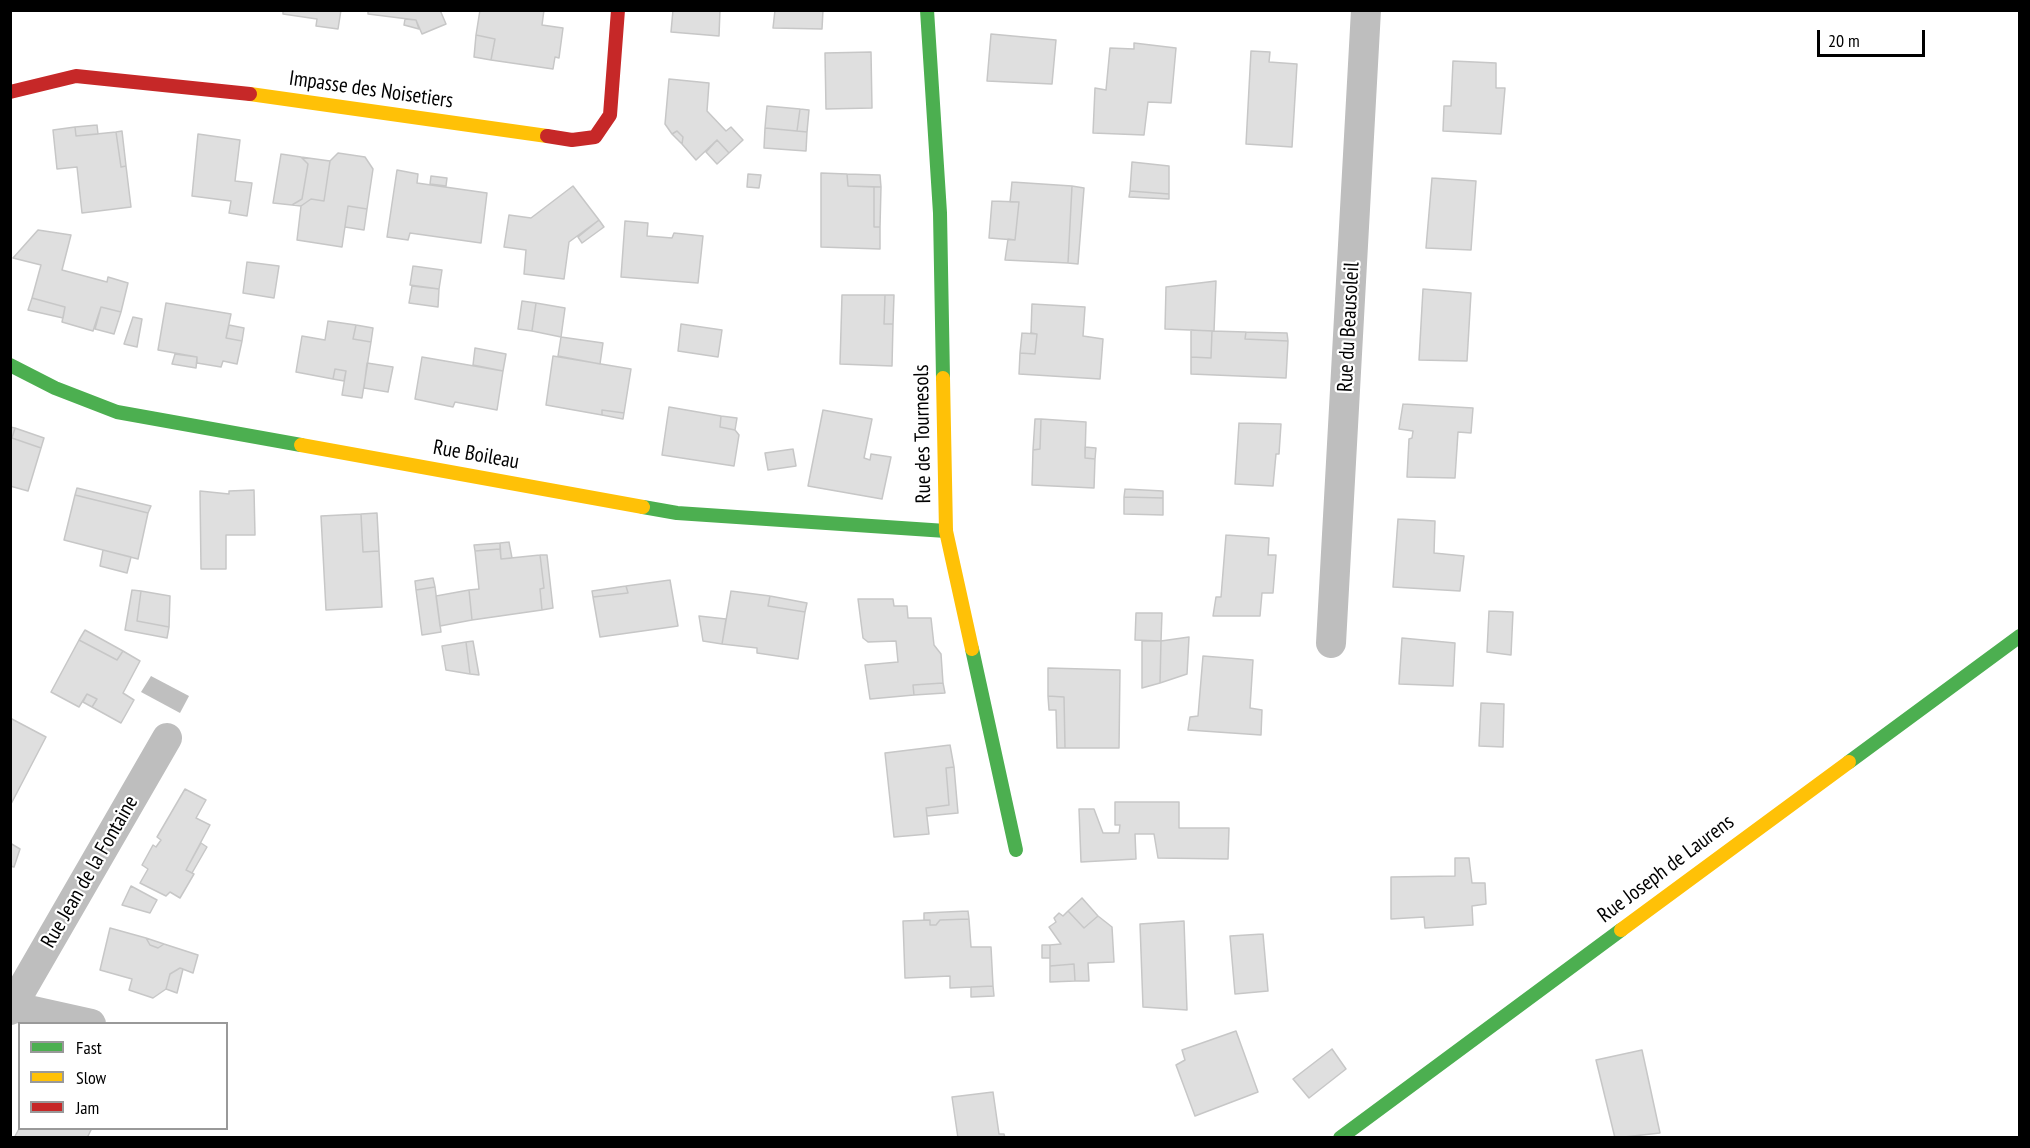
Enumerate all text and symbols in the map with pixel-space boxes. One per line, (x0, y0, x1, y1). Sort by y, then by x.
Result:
scale bar (1820, 18, 1928, 56)
text: 20 m (1828, 29, 1860, 52)
street label: Impasse des Noisetiers (287, 66, 455, 114)
street label: Rue du Beausoleil (1333, 261, 1365, 393)
street label: Rue des Tournesols (909, 364, 937, 504)
street label: Rue Boileau (431, 435, 521, 475)
street label: Rue Jean de la Fontaine (36, 791, 144, 953)
street label: Rue Joseph de Laurens (1593, 810, 1739, 928)
legend (18, 1022, 228, 1130)
text: Fast (76, 1036, 102, 1059)
text: Slow (76, 1066, 106, 1089)
text: Jam (76, 1096, 99, 1119)

